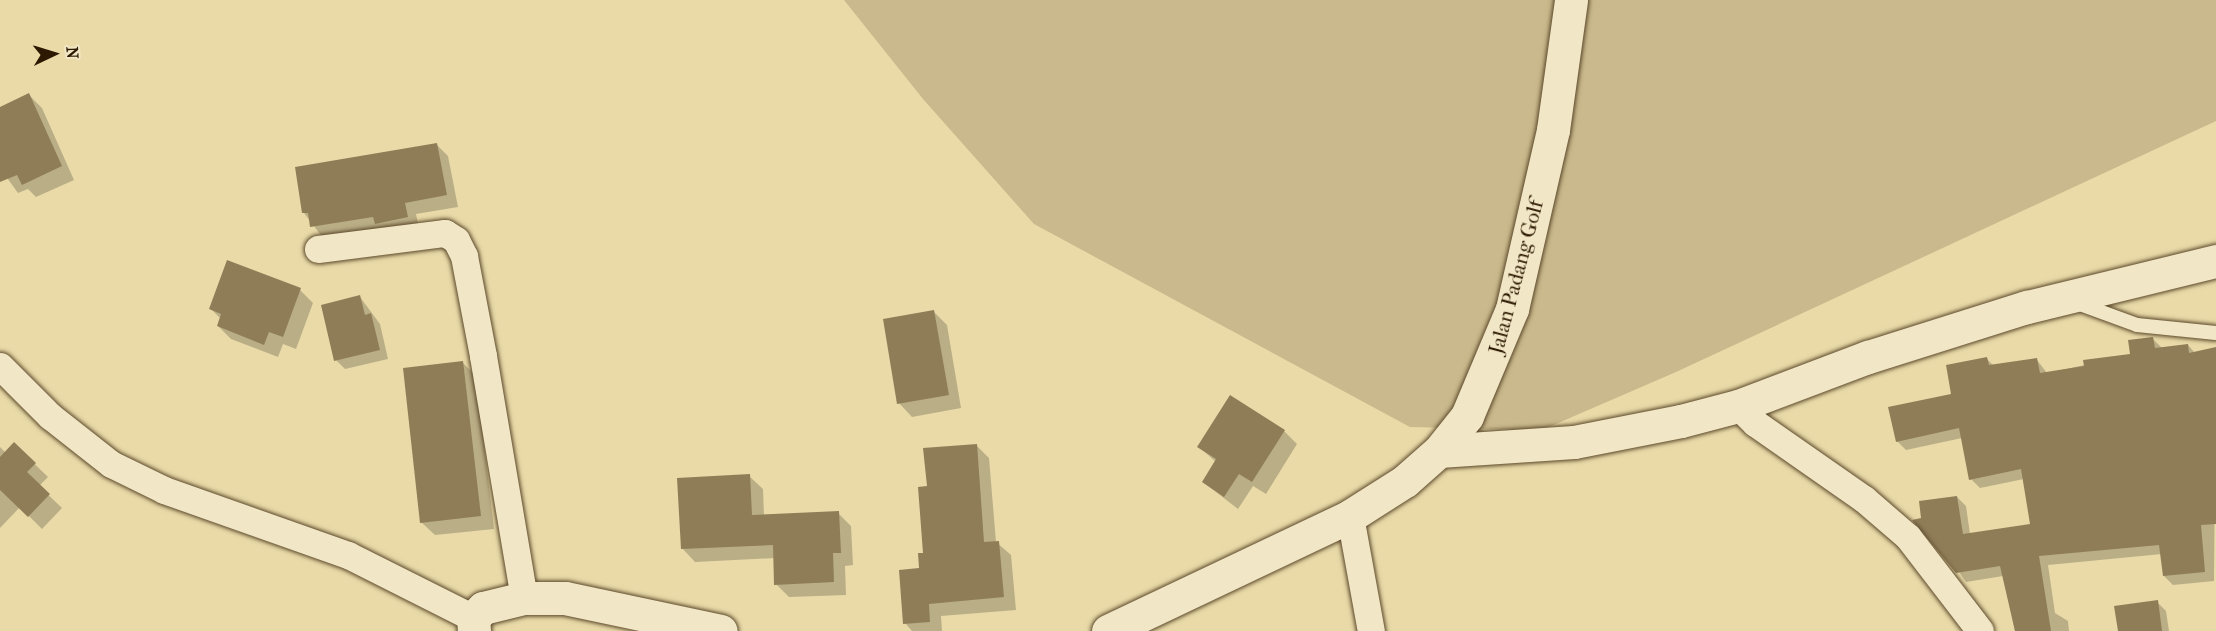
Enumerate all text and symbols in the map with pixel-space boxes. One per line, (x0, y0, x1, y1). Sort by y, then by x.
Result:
north arrow (24, 24, 84, 84)
text: N (63, 46, 82, 59)
street label: Jalan Padang Golf (1483, 197, 1549, 357)

